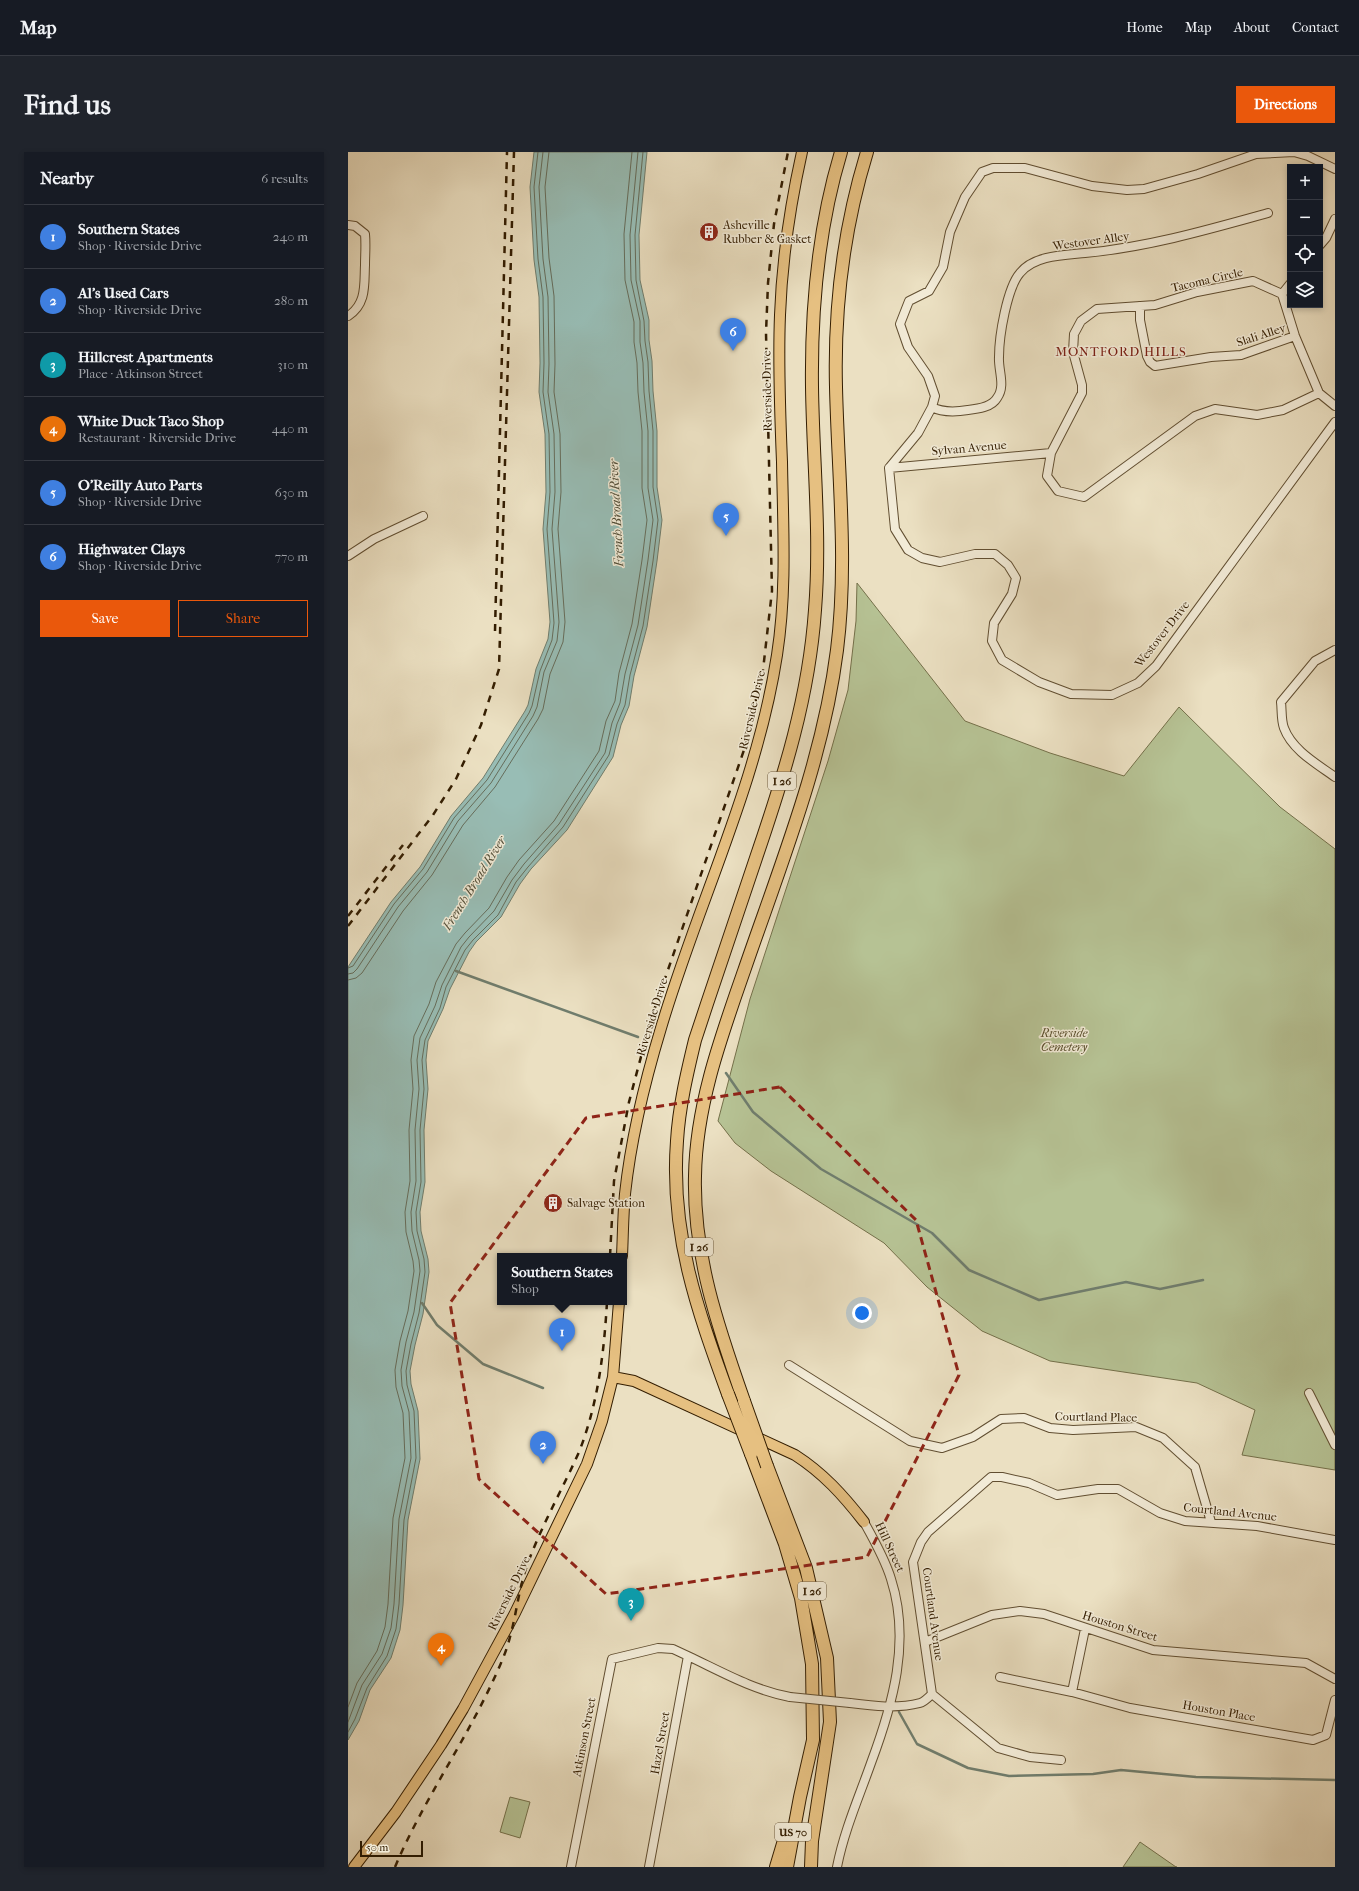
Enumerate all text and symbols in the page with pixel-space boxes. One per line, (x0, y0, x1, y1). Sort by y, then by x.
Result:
text: Map (20, 17, 56, 39)
text: Home (1126, 19, 1163, 36)
text: Map (1185, 19, 1212, 36)
text: About (1234, 19, 1270, 36)
text: Contact (1292, 19, 1339, 36)
button: Directions (1236, 86, 1335, 123)
text: Find us (24, 88, 111, 121)
map controls (1287, 164, 1323, 308)
button: + (1287, 164, 1323, 200)
text: Nearby (40, 168, 94, 188)
text: 6 results (261, 171, 308, 186)
button: − (1287, 200, 1323, 236)
place label: Asheville Rubber & Gasket (722, 218, 812, 246)
text: Southern States (78, 220, 179, 238)
building icon: Asheville Rubber & Gasket (698, 221, 720, 243)
text: 1 (51, 229, 55, 244)
text: 240 m (273, 229, 308, 244)
street label: Westover Alley (1051, 229, 1131, 253)
button: locate (1287, 236, 1323, 272)
text: Shop · Riverside Drive (78, 238, 202, 253)
street label: Tacoma Circle (1170, 265, 1244, 295)
button: layers (1287, 272, 1323, 308)
text: Al's Used Cars (78, 284, 169, 302)
text: 2 (50, 293, 56, 308)
text: 280 m (274, 293, 308, 308)
text: Shop · Riverside Drive (78, 302, 202, 317)
pin: 6 (720, 318, 746, 351)
street label: Slali Alley (1235, 320, 1288, 350)
district label: MONTFORD HILLS (1055, 344, 1187, 359)
text: Hillcrest Apartments (78, 348, 213, 366)
street label: Riverside Drive (759, 350, 775, 432)
text: 3 (50, 357, 56, 372)
text: 310 m (277, 357, 308, 372)
text: Place · Atkinson Street (78, 366, 203, 381)
text: White Duck Taco Shop (78, 412, 224, 430)
text: 4 (49, 421, 57, 436)
text: 440 m (272, 421, 308, 436)
text: Restaurant · Riverside Drive (78, 430, 236, 445)
street label: Sylvan Avenue (931, 438, 1007, 458)
water label: French Broad River (606, 458, 626, 568)
text: O'Reilly Auto Parts (78, 476, 202, 494)
text: 5 (50, 485, 56, 500)
text: 630 m (275, 485, 308, 500)
text: Shop · Riverside Drive (78, 494, 202, 509)
pin: 5 (713, 503, 739, 536)
text: Highwater Clays (78, 540, 185, 558)
text: 6 (49, 549, 57, 564)
text: 770 m (275, 549, 308, 564)
text: Shop · Riverside Drive (78, 558, 202, 573)
street label: Westover Drive (1131, 598, 1192, 671)
button: Save (40, 600, 170, 637)
button: Share (178, 600, 308, 637)
street label: Riverside Drive (736, 669, 768, 751)
road number: I 26 (768, 772, 796, 790)
water label: French Broad River (439, 832, 510, 934)
street label: Riverside Drive (633, 976, 671, 1058)
park label: Riverside Cemetery (1040, 1026, 1088, 1054)
building icon: Salvage Station (542, 1192, 564, 1214)
place label: Salvage Station (567, 1196, 645, 1210)
road number: I 26 (685, 1238, 713, 1256)
popup (497, 1253, 627, 1305)
text: Southern States (511, 1263, 613, 1281)
text: Shop (511, 1281, 539, 1296)
your location (852, 1303, 872, 1323)
pin: 1 (549, 1318, 575, 1351)
street label: Courtland Place (1055, 1409, 1137, 1425)
pin: 2 (530, 1431, 556, 1464)
street label: Courtland Avenue (1183, 1500, 1277, 1524)
street label: Hill Street (872, 1520, 908, 1575)
street label: Riverside Drive (485, 1553, 533, 1633)
street label: Courtland Avenue (920, 1567, 946, 1662)
road number: I 26 (798, 1582, 826, 1600)
pin: 3 (618, 1588, 644, 1621)
street label: Houston Street (1081, 1608, 1160, 1644)
pin: 4 (428, 1633, 454, 1666)
street label: Atkinson Street (569, 1696, 599, 1779)
street label: Houston Place (1181, 1698, 1257, 1724)
street label: Hazel Street (648, 1710, 673, 1776)
road number: US 70 (775, 1823, 811, 1841)
scale bar (360, 1839, 423, 1858)
text: 50 m (366, 1841, 388, 1854)

